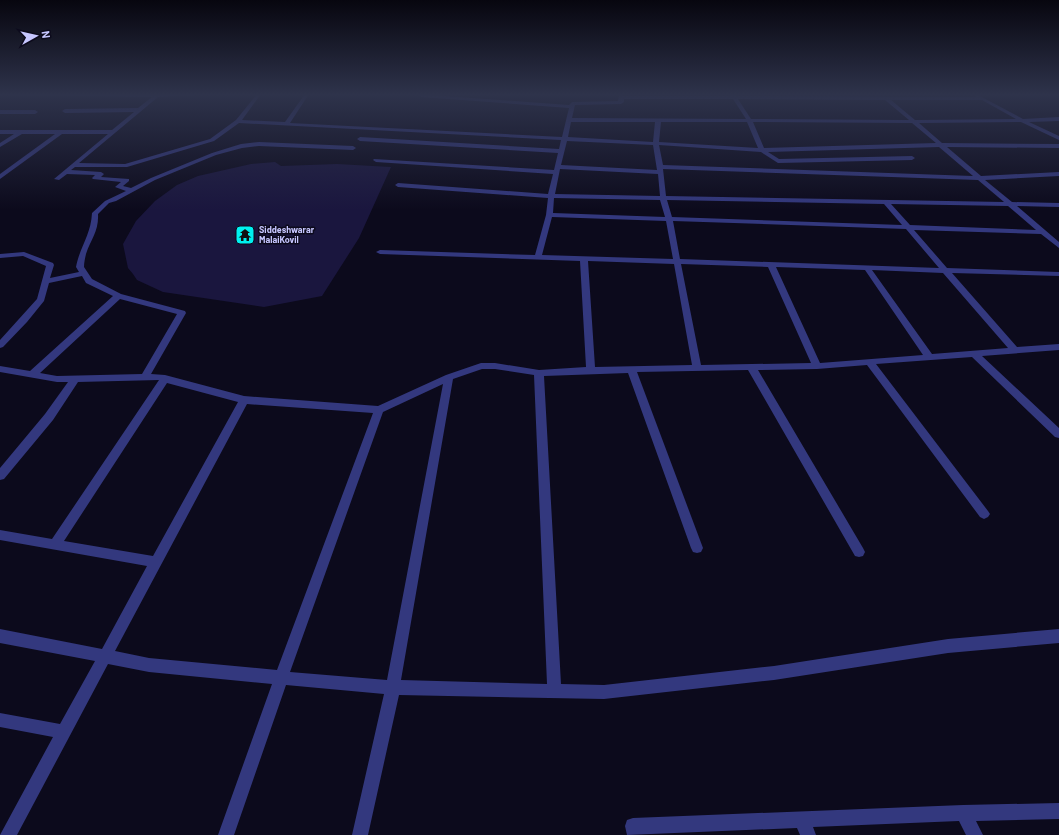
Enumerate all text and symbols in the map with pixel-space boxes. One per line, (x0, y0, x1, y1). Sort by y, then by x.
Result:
north arrow (16, 16, 56, 56)
text: N (39, 30, 53, 39)
temple icon: Siddeshwarar MalaiKovil (234, 224, 256, 246)
place label: Siddeshwarar MalaiKovil (259, 224, 315, 245)

